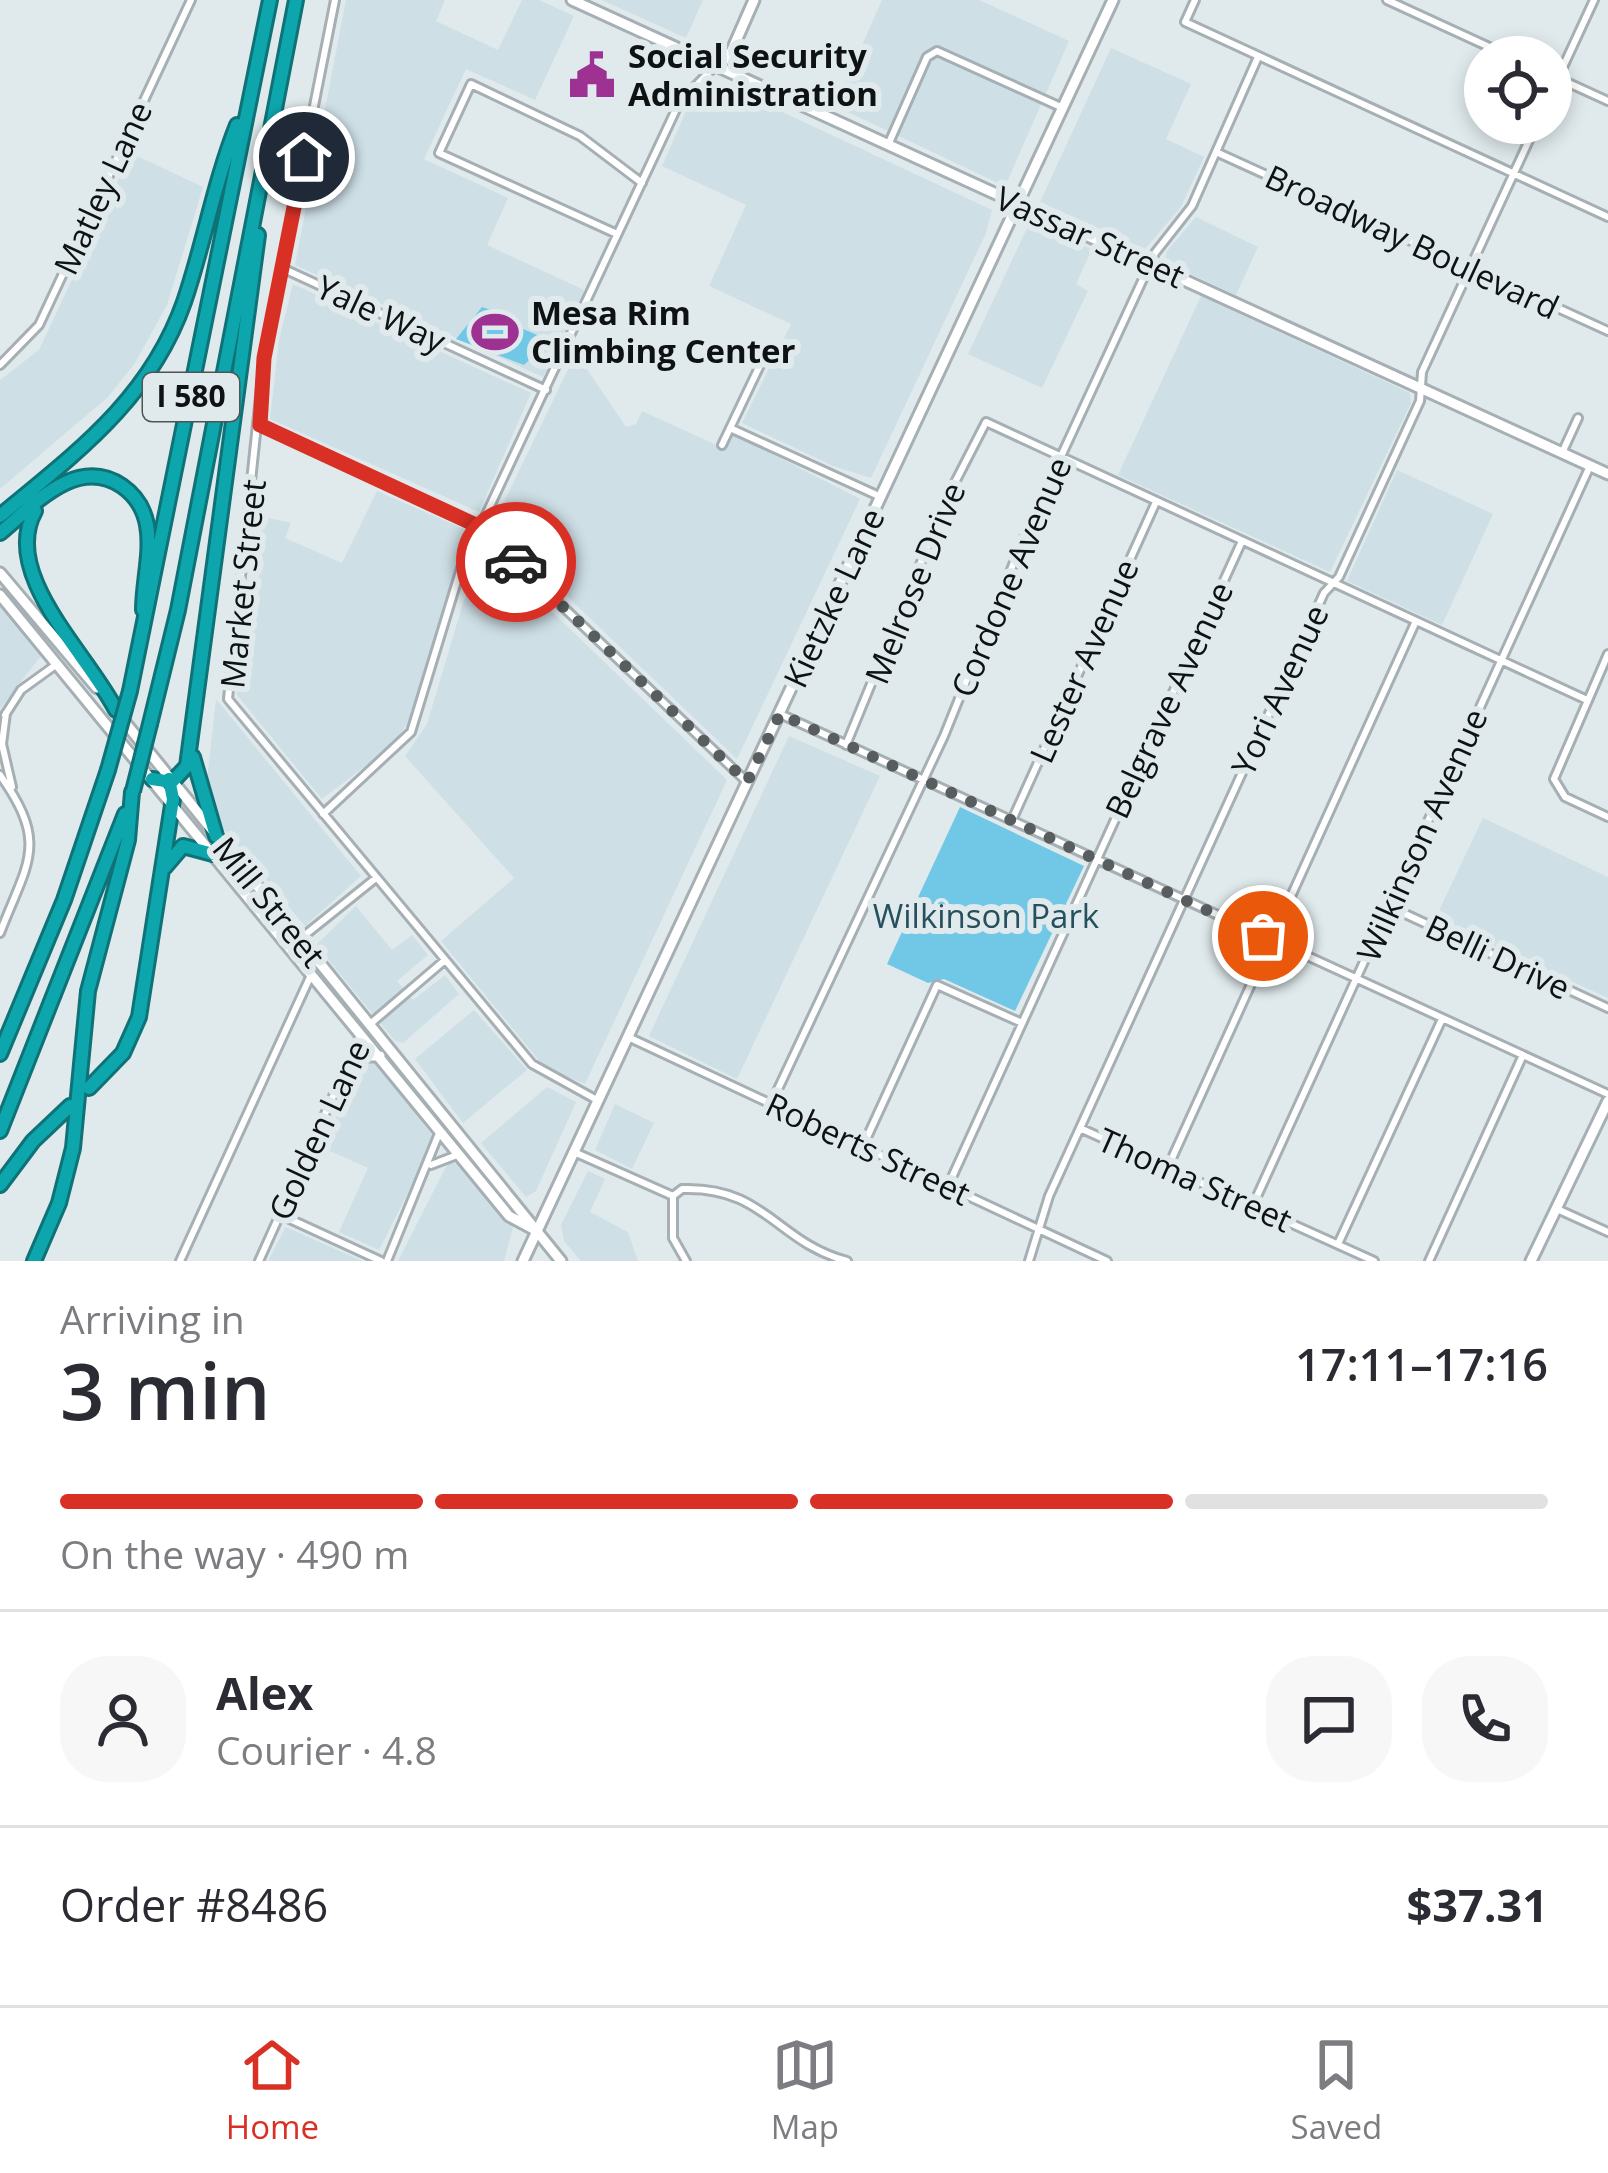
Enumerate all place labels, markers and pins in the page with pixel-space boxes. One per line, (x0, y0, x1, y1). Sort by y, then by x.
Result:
place label: Social Security Administration (628, 33, 878, 116)
public building icon: Social Security Administration (567, 50, 617, 100)
pin (253, 106, 355, 208)
place label: Mesa Rim Climbing Center (531, 290, 795, 373)
sports icon: Mesa Rim Climbing Center (470, 307, 520, 357)
pin (1212, 885, 1314, 987)

